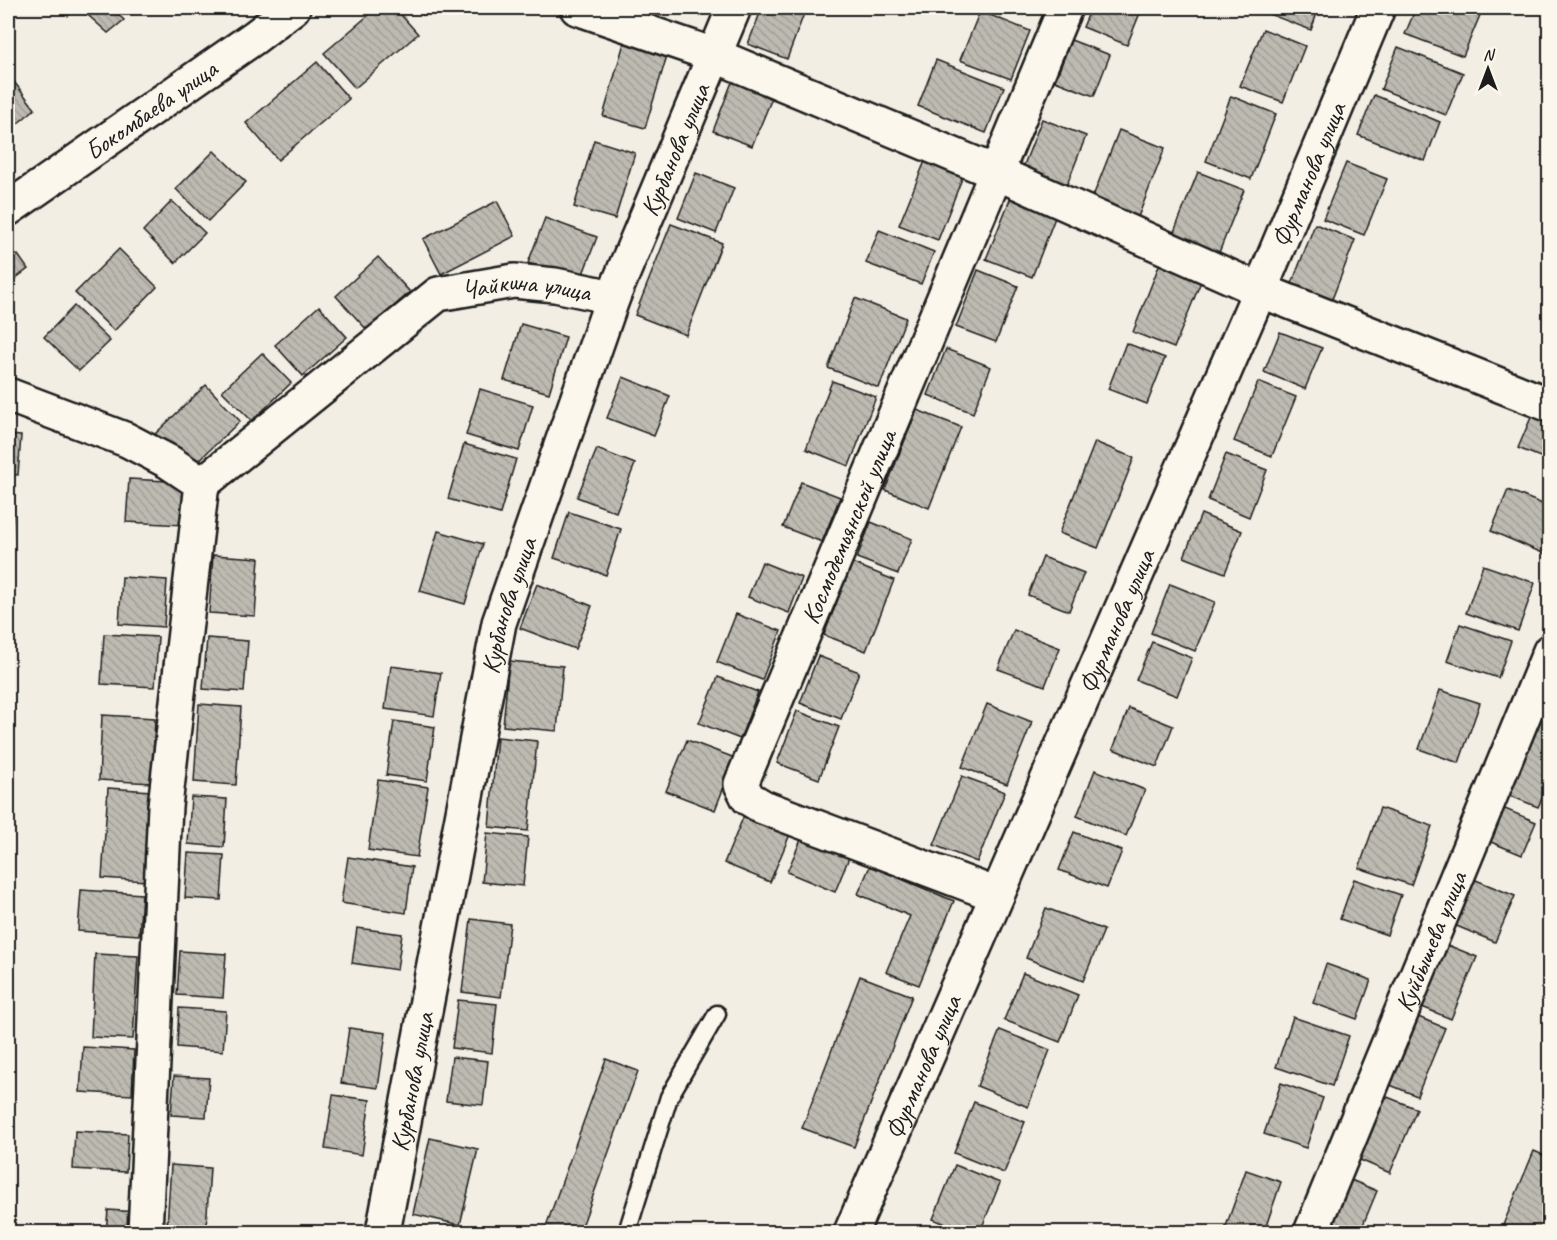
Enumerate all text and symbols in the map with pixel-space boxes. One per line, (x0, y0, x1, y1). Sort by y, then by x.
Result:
north arrow (1458, 39, 1518, 99)
text: N (1483, 45, 1496, 65)
street label: Бокомбаева улица (78, 51, 225, 167)
street label: Курбанова улица (632, 77, 718, 221)
street label: Фурманова улица (1263, 96, 1354, 252)
street label: Чайкина улица (459, 264, 595, 309)
street label: Космодемьянской улица (793, 423, 904, 629)
street label: Курбанова улица (473, 532, 545, 676)
street label: Фурманова улица (1071, 543, 1163, 698)
street label: Куйбышева улица (1387, 865, 1475, 1017)
street label: Фурманова улица (877, 988, 969, 1144)
street label: Курбанова улица (382, 1008, 441, 1154)

